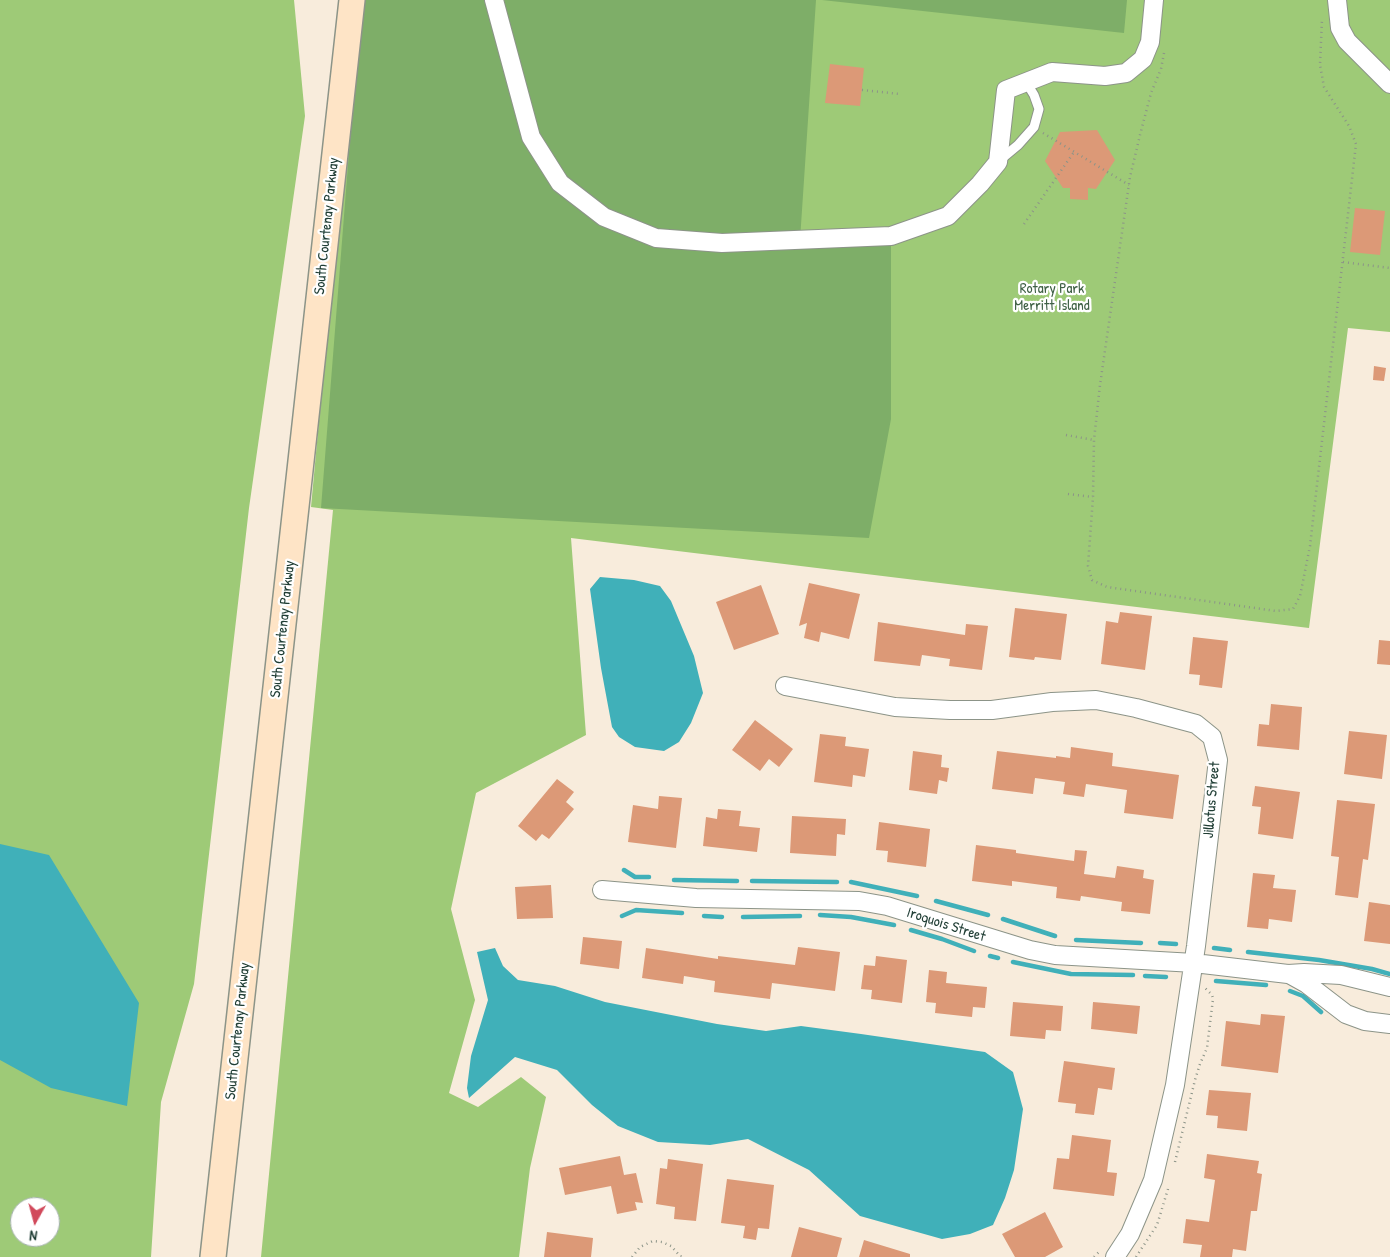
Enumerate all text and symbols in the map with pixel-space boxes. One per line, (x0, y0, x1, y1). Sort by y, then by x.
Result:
street label: South Courtenay Parkway (311, 157, 343, 295)
park label: Rotary Park Merritt Island (1014, 280, 1090, 315)
street label: South Courtenay Parkway (267, 560, 299, 698)
street label: Jillotus Street (1200, 761, 1224, 839)
street label: Iroquois Street (904, 904, 988, 946)
street label: South Courtenay Parkway (222, 962, 254, 1100)
north arrow (10, 1197, 60, 1247)
text: N (28, 1227, 38, 1246)

